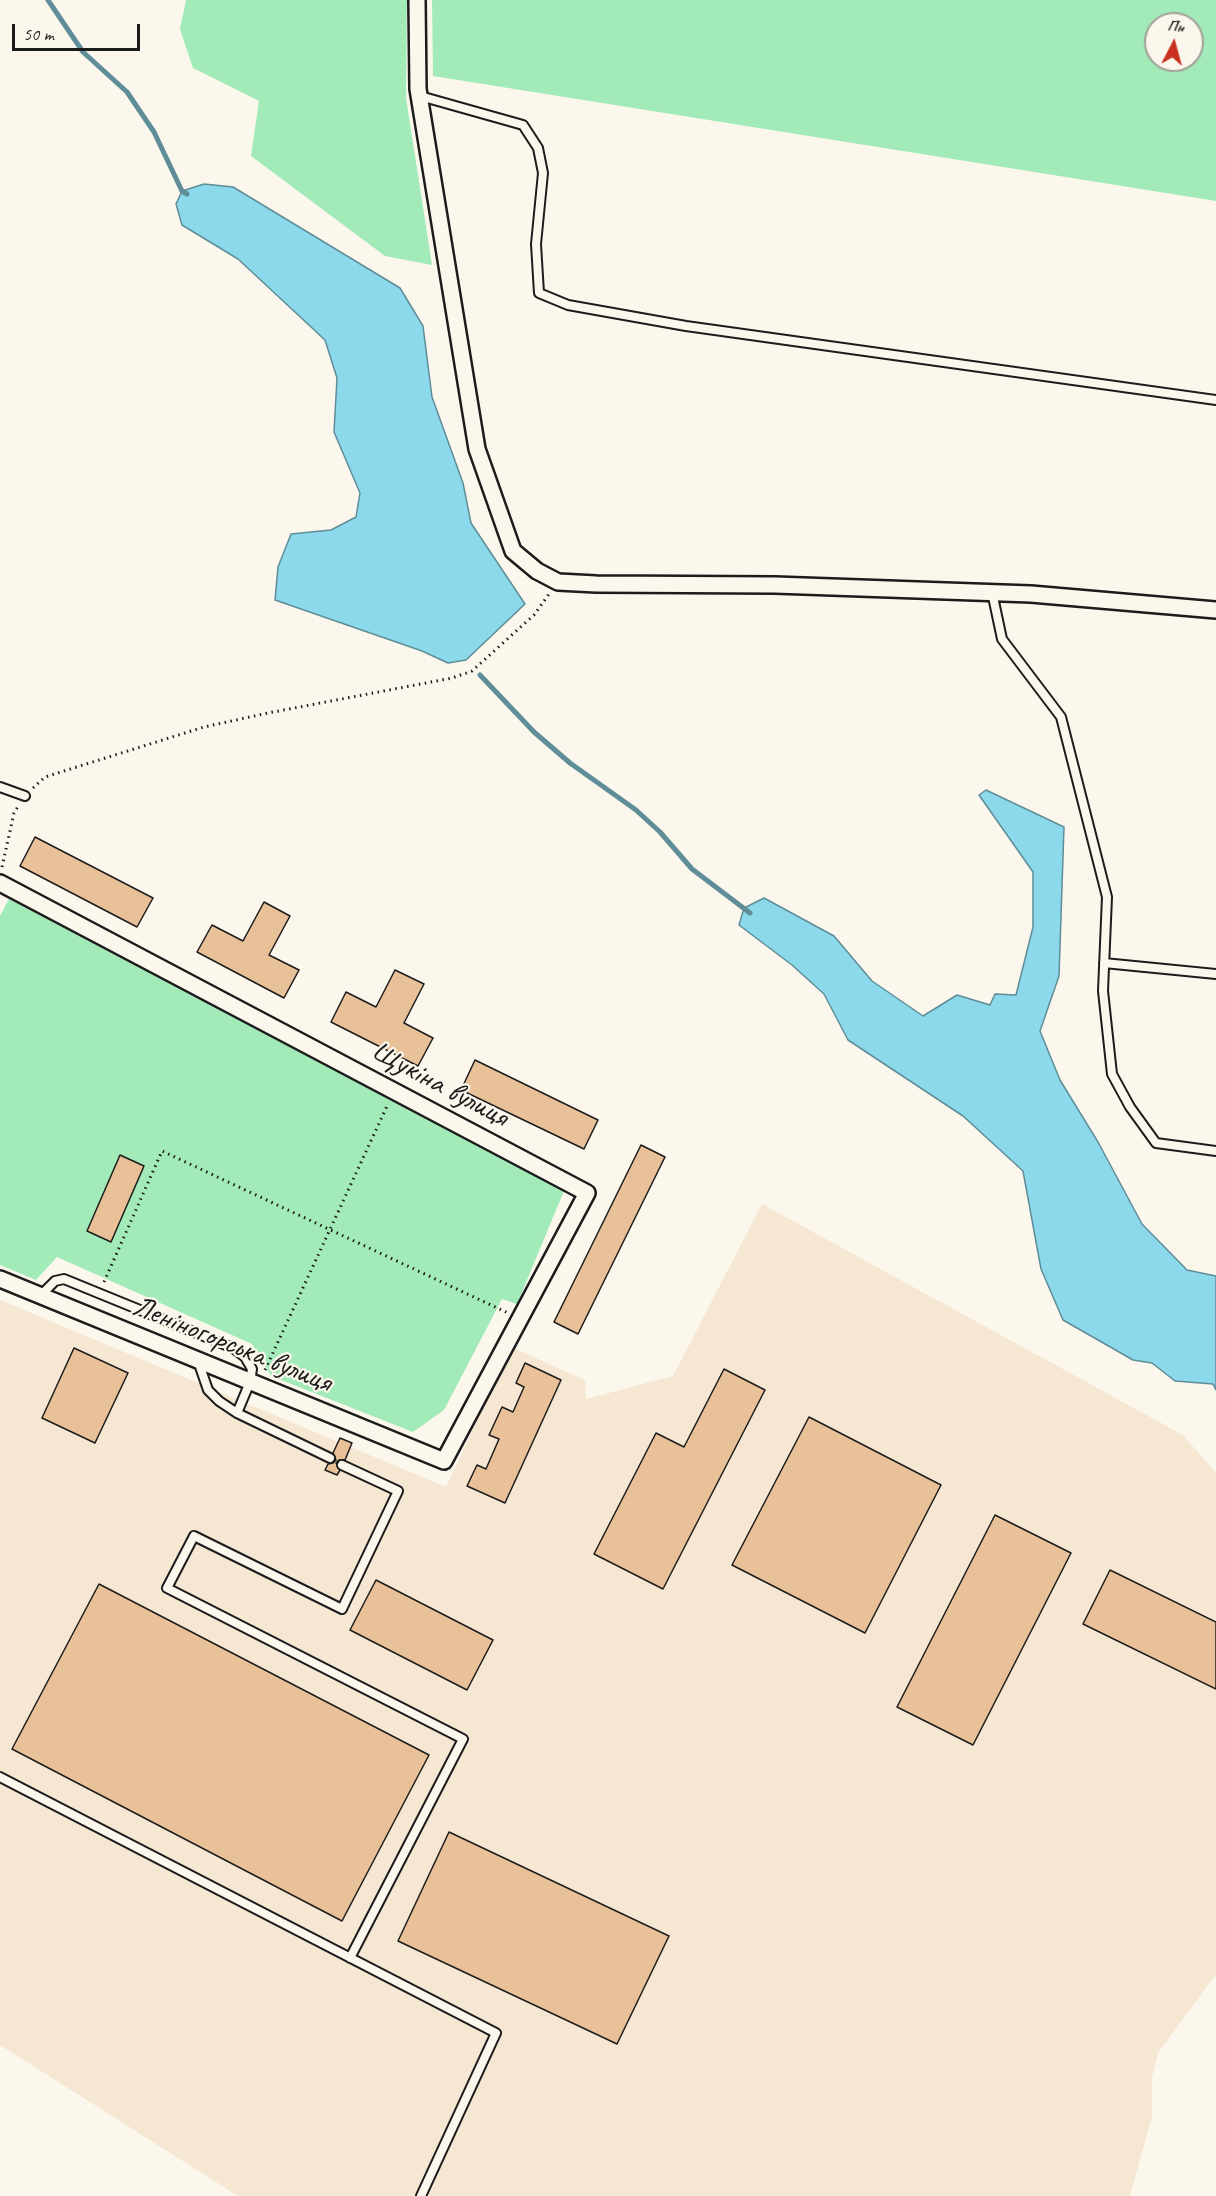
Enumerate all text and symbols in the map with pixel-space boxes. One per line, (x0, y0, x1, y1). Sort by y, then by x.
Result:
scale bar (15, 12, 142, 50)
north arrow (1144, 12, 1204, 72)
text: Пн (1166, 15, 1185, 37)
text: 50 m (23, 23, 54, 45)
street label: Щукіна вулиця (366, 1034, 514, 1136)
street label: Леніногорська вулиця (127, 1289, 337, 1401)

